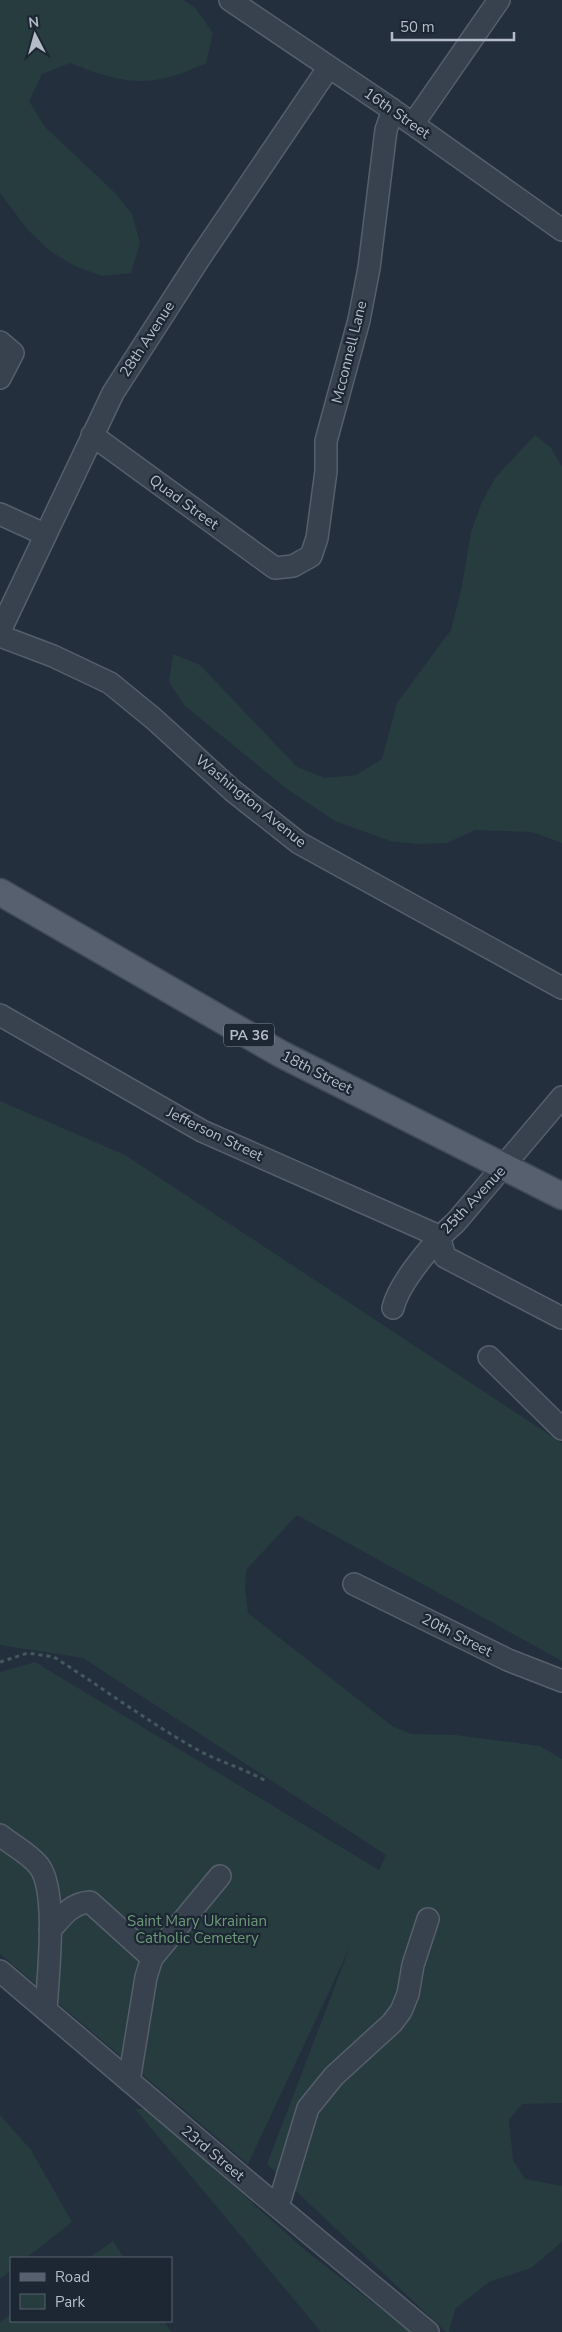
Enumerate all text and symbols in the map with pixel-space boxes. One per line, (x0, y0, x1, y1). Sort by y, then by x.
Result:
north arrow (10, 10, 60, 60)
scale bar (392, 10, 514, 42)
text: N (27, 13, 40, 33)
text: 50 m (400, 17, 435, 37)
street label: 16th Street (360, 83, 435, 144)
street label: 28th Avenue (115, 297, 179, 381)
street label: Mcconnell Lane (327, 299, 371, 405)
street label: Quad Street (145, 470, 223, 534)
street label: Washington Avenue (191, 750, 311, 852)
road number: PA 36 (224, 1024, 274, 1046)
street label: 18th Street (278, 1046, 356, 1099)
street label: Jefferson Street (163, 1102, 267, 1166)
street label: 25th Avenue (436, 1161, 510, 1239)
street label: 20th Street (418, 1609, 496, 1662)
park label: Saint Mary Ukrainian Catholic Cemetery (127, 1911, 267, 1948)
street label: 23rd Street (177, 2121, 249, 2186)
legend (10, 2257, 172, 2322)
text: Road (55, 2267, 90, 2287)
text: Park (55, 2292, 85, 2312)

